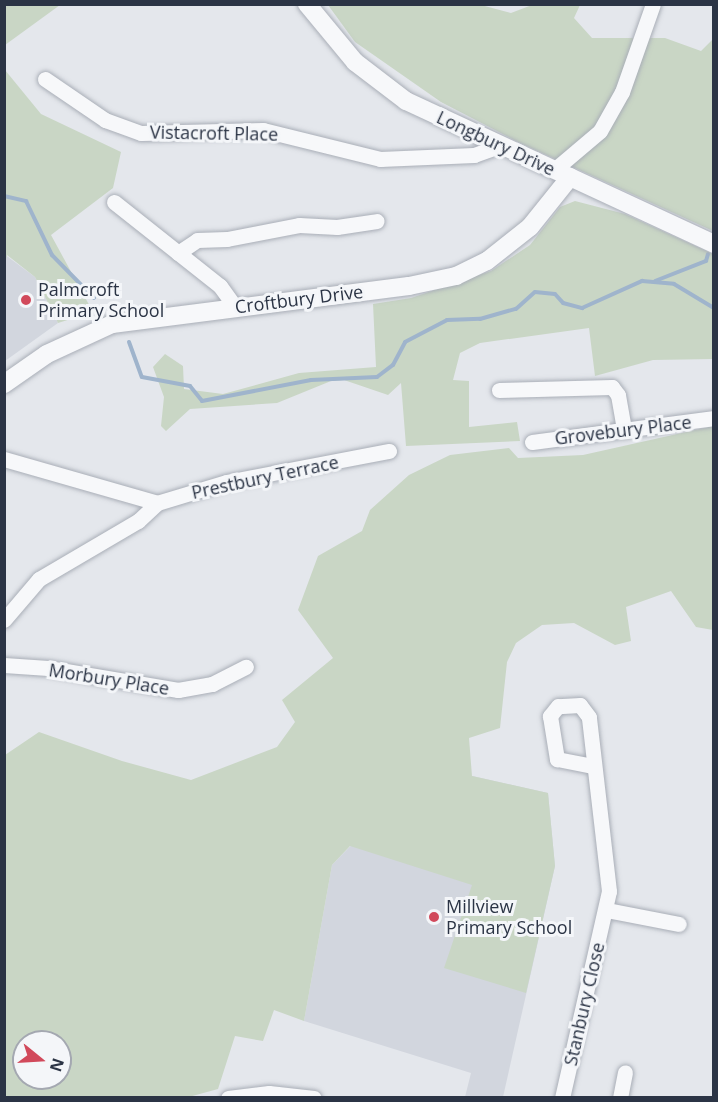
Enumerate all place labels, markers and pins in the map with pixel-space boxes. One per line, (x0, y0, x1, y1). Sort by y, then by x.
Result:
place label: Palmcroft Primary School (38, 279, 164, 322)
marker: Palmcroft Primary School (19, 293, 33, 307)
place label: Millview Primary School (446, 896, 572, 938)
marker: Millview Primary School (427, 910, 441, 924)

